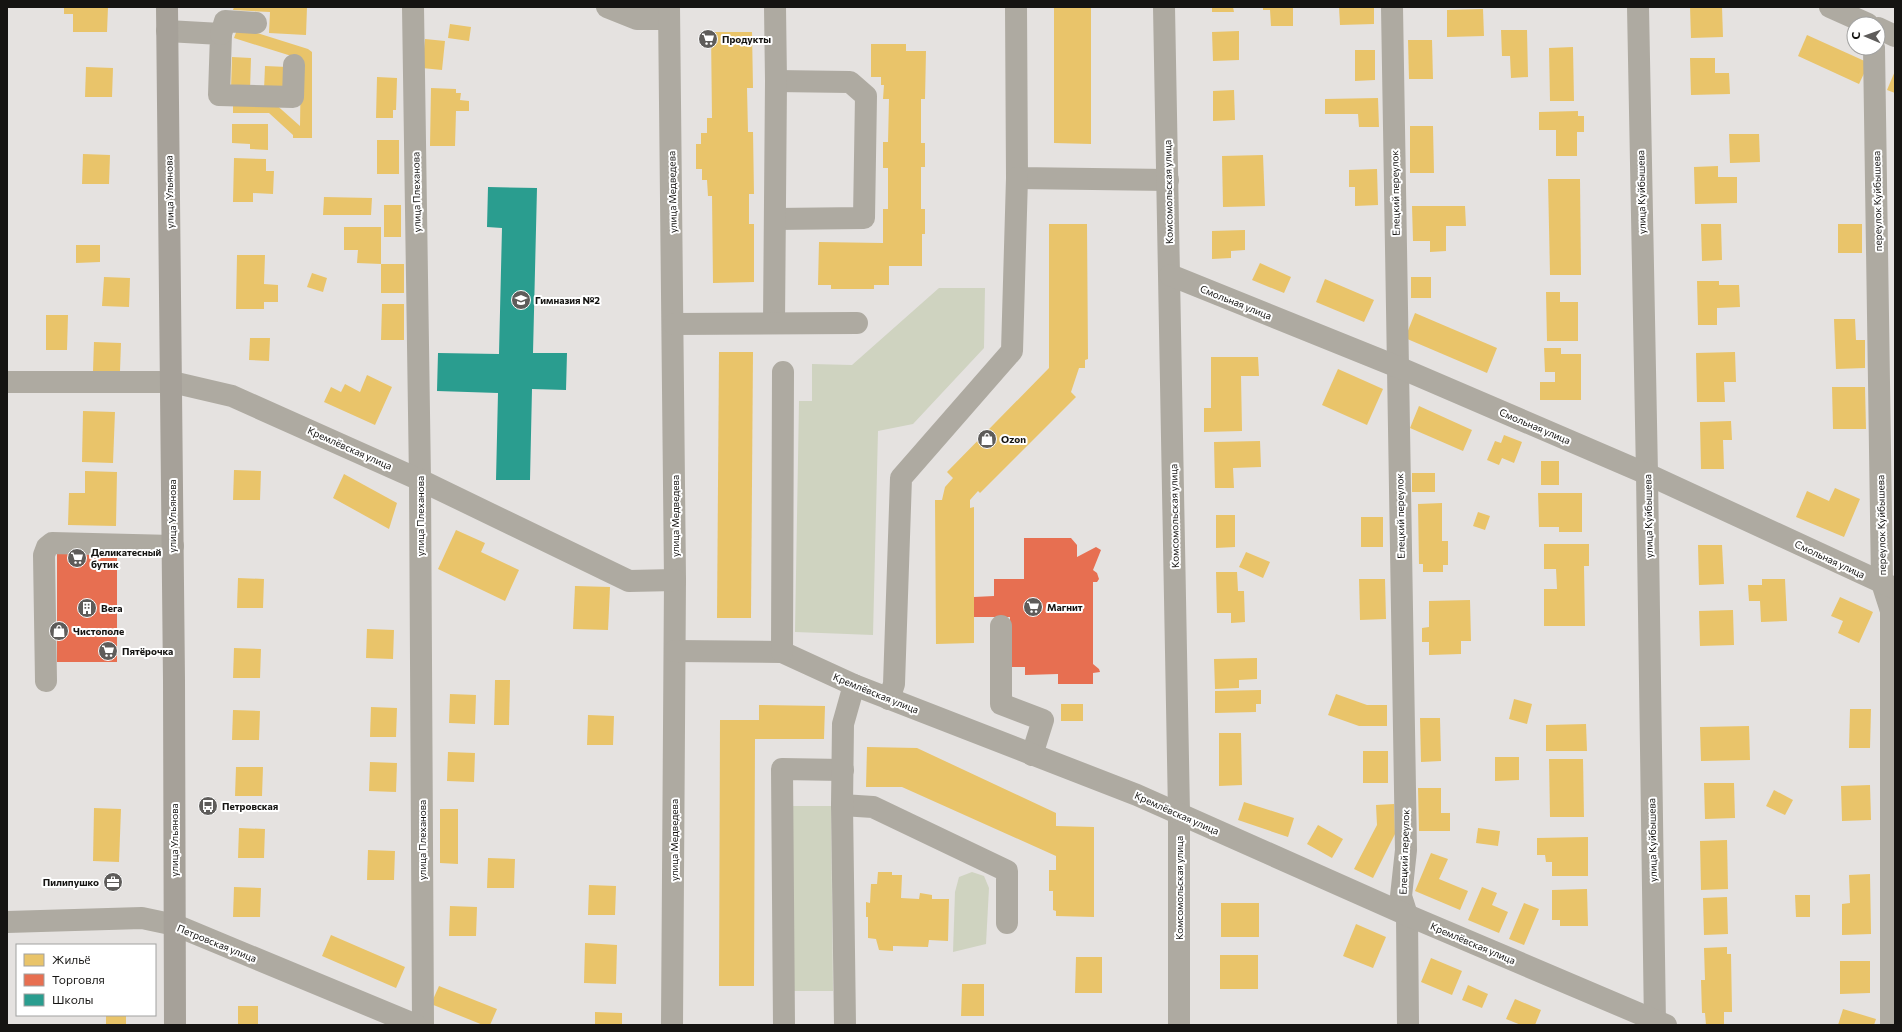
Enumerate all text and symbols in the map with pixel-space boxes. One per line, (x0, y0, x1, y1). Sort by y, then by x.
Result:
north arrow (1846, 16, 1886, 56)
supermarket icon: Продукты (697, 28, 719, 50)
text: С (1849, 31, 1862, 40)
place label: Продукты (722, 33, 771, 45)
street label: Комсомольская улица (1161, 140, 1175, 244)
street label: Елецкий переулок (1388, 150, 1402, 236)
street label: улица Куйбышева (1634, 150, 1648, 234)
street label: улица Медведева (665, 151, 679, 233)
street label: переулок Куйбышева (1870, 151, 1884, 251)
street label: улица Плеханова (409, 152, 423, 232)
street label: улица Ульянова (162, 155, 176, 229)
street label: Смольная улица (1198, 282, 1274, 322)
school or university icon: Гимназия №2 (510, 289, 532, 311)
place label: Гимназия №2 (535, 294, 600, 306)
street label: Смольная улица (1498, 406, 1572, 446)
street label: Кремлёвская улица (306, 424, 394, 472)
shop icon: Ozon (976, 428, 998, 450)
place label: Ozon (1001, 433, 1026, 445)
street label: Комсомольская улица (1167, 464, 1181, 568)
street label: Елецкий переулок (1393, 473, 1407, 559)
street label: улица Куйбышева (1641, 474, 1655, 558)
street label: улица Медведева (669, 475, 681, 557)
street label: переулок Куйбышева (1874, 475, 1888, 575)
street label: улица Плеханова (414, 476, 426, 556)
street label: улица Ульянова (166, 479, 178, 553)
street label: Смольная улица (1793, 537, 1867, 581)
place label: Деликатесный бутик (91, 546, 162, 570)
supermarket icon: Деликатесный бутик (66, 547, 88, 569)
supermarket icon: Магнит (1022, 596, 1044, 618)
building icon: Вега (76, 597, 98, 619)
place label: Магнит (1047, 601, 1083, 613)
place label: Вега (101, 602, 123, 614)
shop icon: Чистополе (48, 620, 70, 642)
place label: Чистополе (73, 625, 124, 637)
supermarket icon: Пятёрочка (97, 640, 119, 662)
place label: Пятёрочка (122, 645, 173, 657)
street label: Кремлёвская улица (831, 670, 921, 716)
street label: Кремлёвская улица (1133, 789, 1221, 837)
bus stop icon: Петровская (197, 795, 219, 817)
street label: улица Куйбышева (1645, 798, 1659, 882)
street label: улица Медведева (668, 799, 680, 881)
place label: Петровская (222, 800, 278, 812)
street label: улица Плеханова (416, 800, 428, 880)
street label: улица Ульянова (168, 803, 180, 877)
street label: Елецкий переулок (1397, 808, 1412, 895)
street label: Комсомольская улица (1173, 836, 1185, 940)
office icon: Пилипушко (102, 871, 124, 893)
place label: Пилипушко (43, 876, 99, 888)
street label: Кремлёвская улица (1429, 920, 1517, 966)
street label: Петровская улица (176, 922, 258, 964)
legend (16, 944, 156, 1016)
text: Жильё (52, 952, 91, 966)
text: Торговля (52, 972, 105, 986)
text: Школы (52, 992, 93, 1006)

